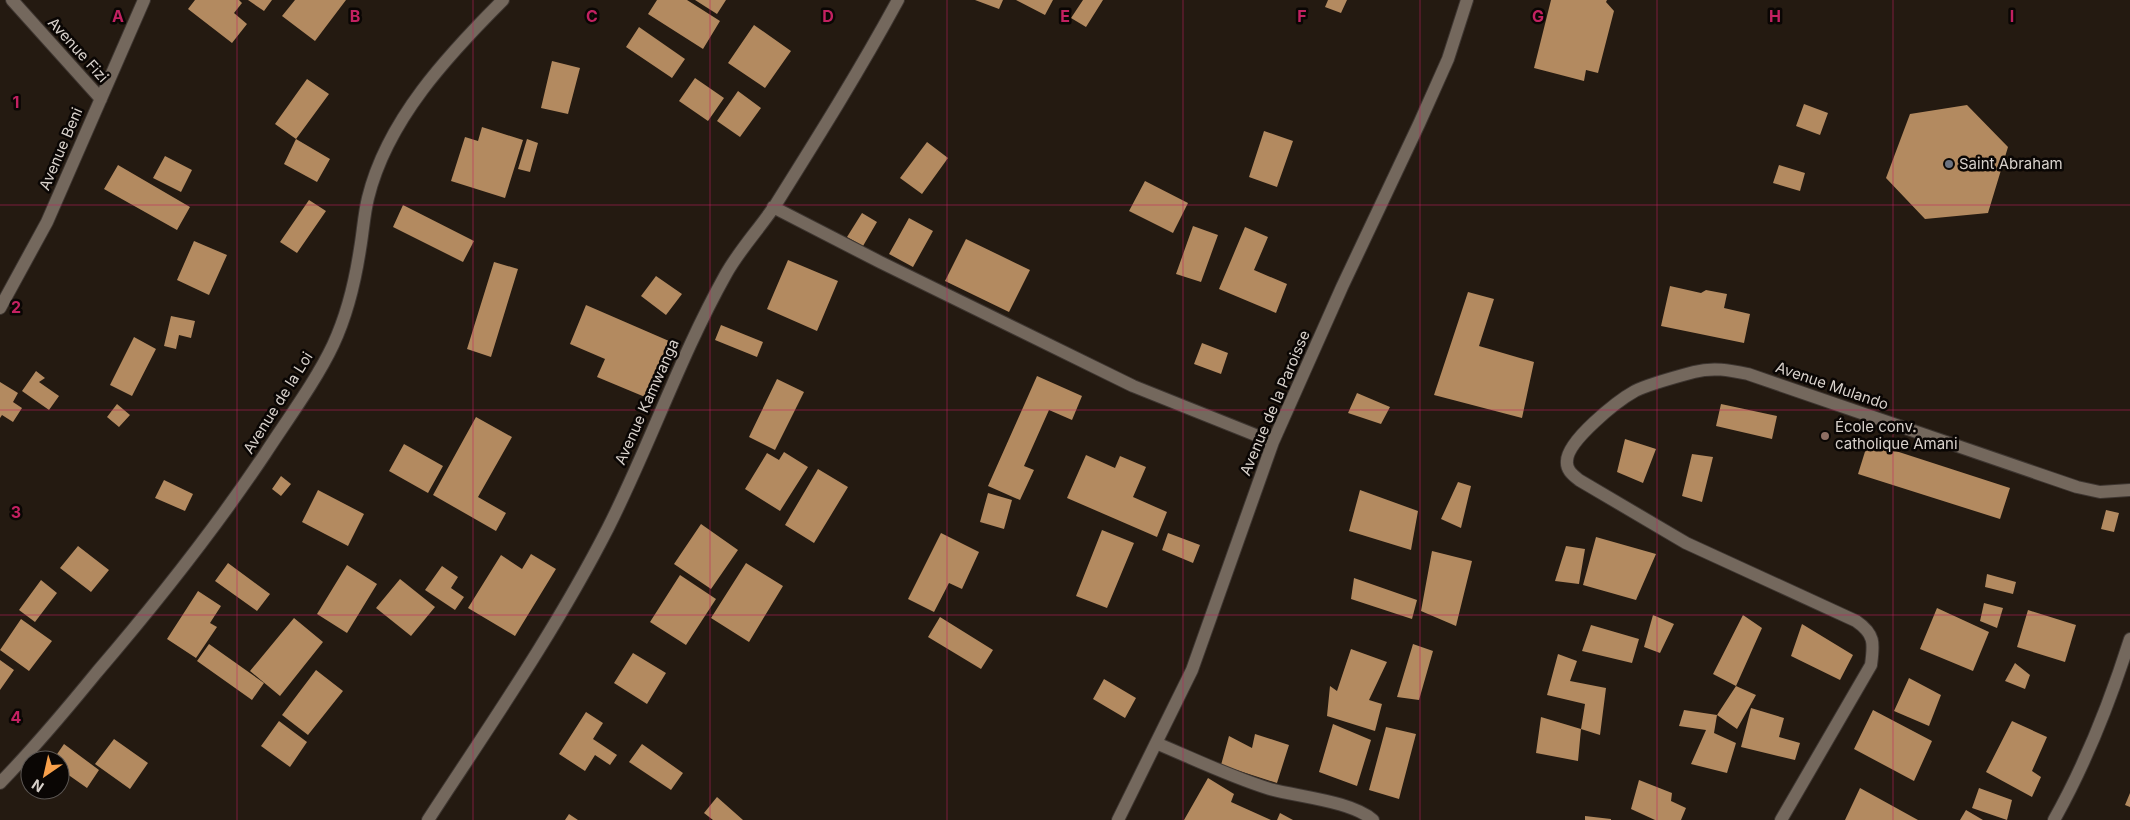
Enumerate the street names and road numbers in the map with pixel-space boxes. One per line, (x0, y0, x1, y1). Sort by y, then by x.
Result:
street label: Avenue Fizi (44, 13, 113, 86)
street label: Avenue Beni (35, 105, 86, 193)
street label: Avenue de la Paroisse (1235, 327, 1314, 478)
street label: Avenue Kamwanga (610, 336, 683, 468)
street label: Avenue de la Loi (239, 348, 316, 457)
street label: Avenue Mulando (1773, 357, 1891, 414)

